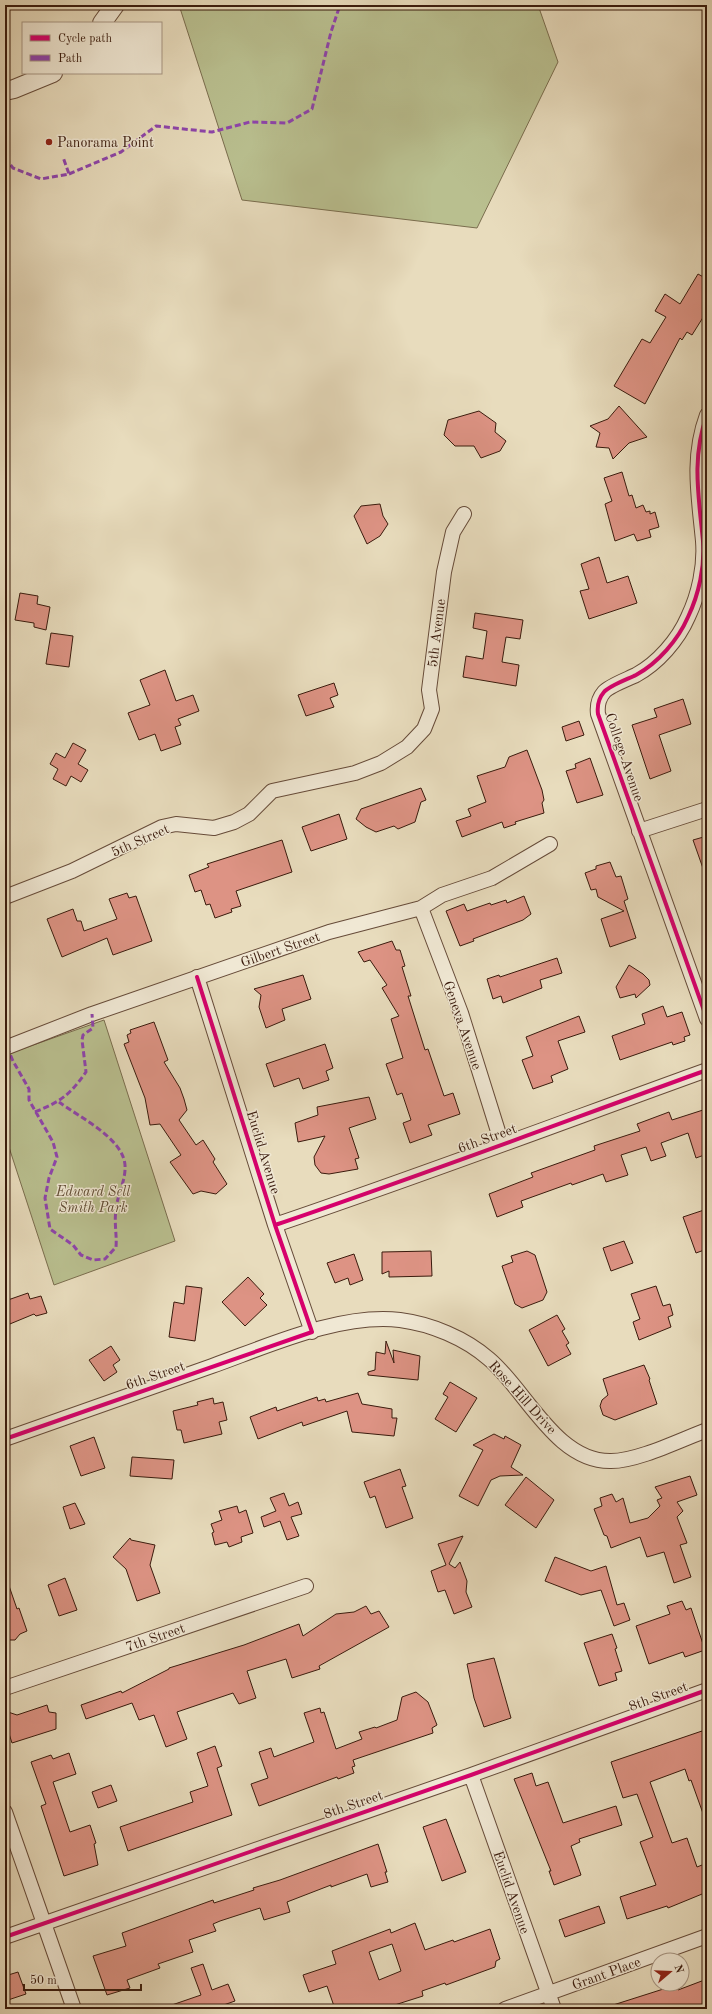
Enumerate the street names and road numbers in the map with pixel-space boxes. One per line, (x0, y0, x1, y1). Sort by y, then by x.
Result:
street label: 5th Avenue (426, 598, 448, 668)
street label: College Avenue (602, 711, 646, 803)
street label: 5th Street (109, 822, 172, 860)
street label: Gilbert Street (239, 930, 322, 970)
street label: Geneva Avenue (440, 979, 484, 1071)
street label: Euclid Avenue (244, 1109, 282, 1196)
street label: 6th Street (456, 1122, 519, 1156)
street label: Rose Hill Drive (486, 1358, 559, 1437)
street label: 6th Street (124, 1359, 187, 1393)
street label: 7th Street (124, 1621, 187, 1655)
street label: 8th Street (627, 1680, 690, 1714)
street label: 8th Street (322, 1788, 385, 1822)
street label: Euclid Avenue (490, 1849, 532, 1935)
street label: Grant Place (570, 1955, 643, 1993)

